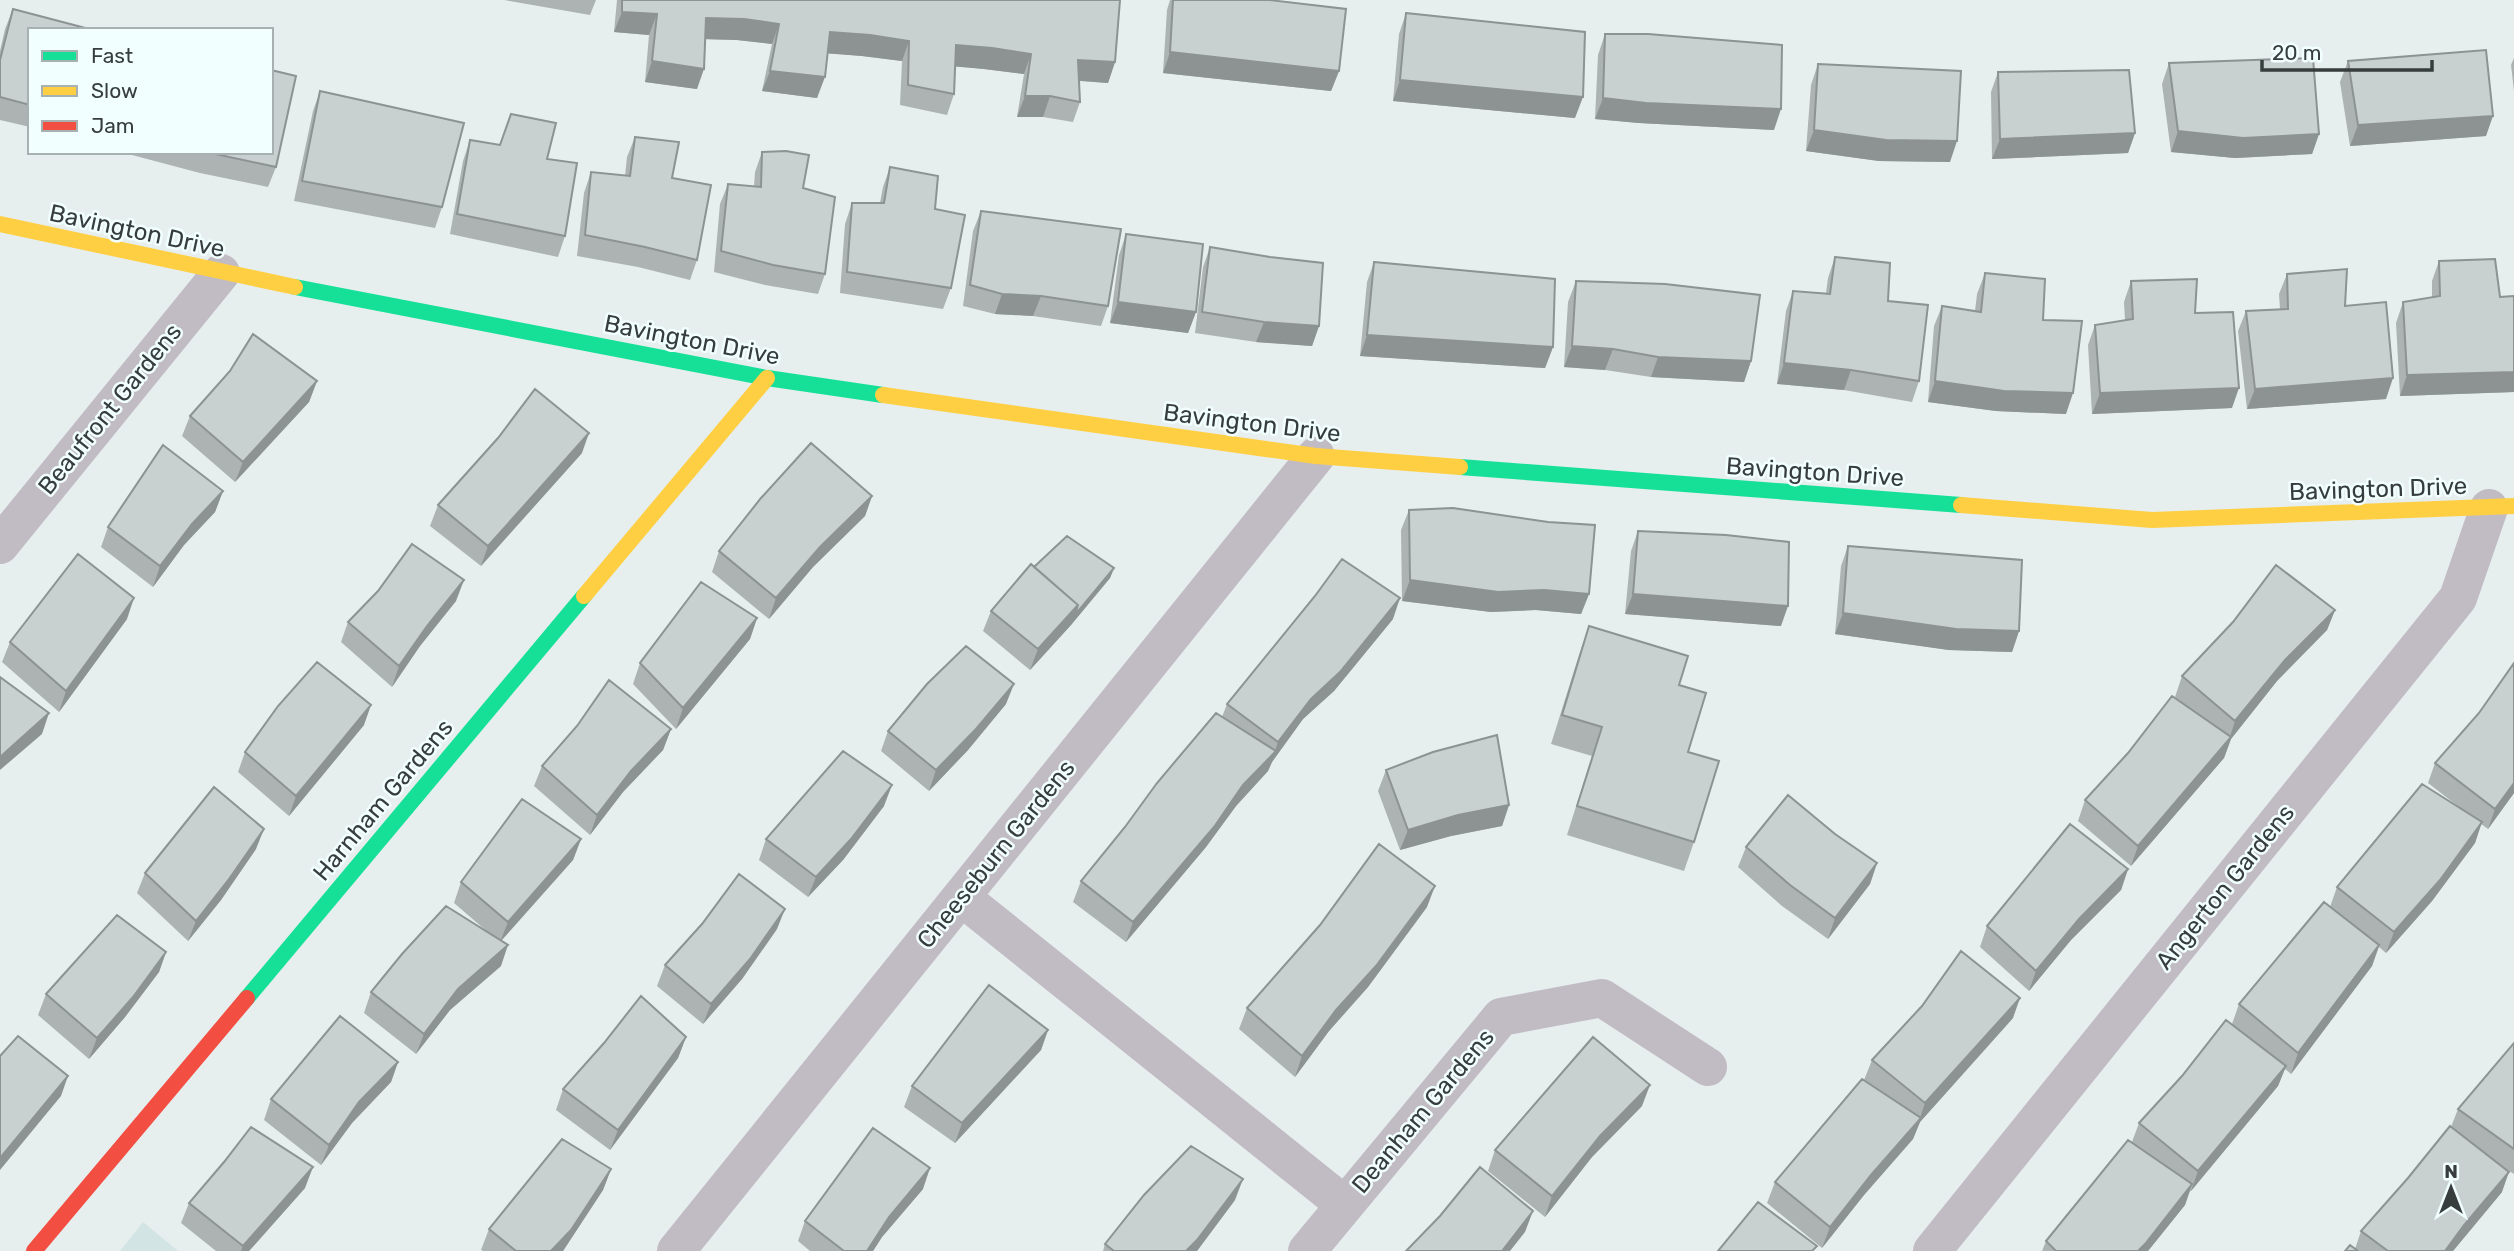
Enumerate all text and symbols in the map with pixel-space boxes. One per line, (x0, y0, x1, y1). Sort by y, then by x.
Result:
legend (28, 28, 273, 154)
scale bar (2262, 28, 2432, 72)
text: 20 m (2272, 40, 2321, 65)
text: Fast (91, 43, 133, 68)
text: Slow (91, 78, 138, 103)
text: Jam (91, 113, 135, 138)
street label: Bavington Drive (47, 199, 227, 263)
street label: Bavington Drive (602, 309, 782, 371)
street label: Beaufront Gardens (33, 318, 187, 500)
street label: Bavington Drive (1162, 398, 1342, 448)
street label: Bavington Drive (1725, 452, 1905, 492)
street label: Bavington Drive (2288, 472, 2468, 506)
street label: Harnham Gardens (307, 714, 459, 886)
street label: Cheeseburn Gardens (911, 754, 1081, 954)
street label: Angerton Gardens (2150, 799, 2300, 975)
street label: Deanham Gardens (1346, 1023, 1500, 1199)
north arrow (2416, 1153, 2486, 1223)
text: N (2444, 1160, 2458, 1183)

